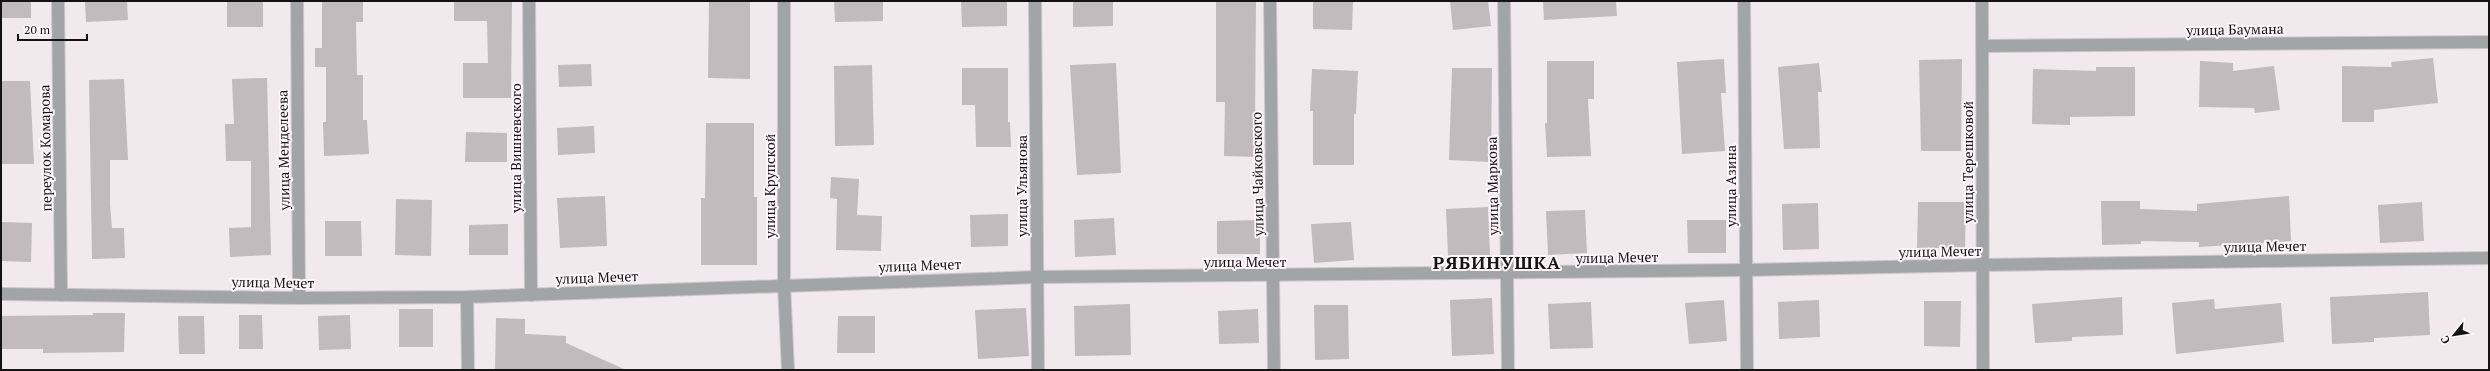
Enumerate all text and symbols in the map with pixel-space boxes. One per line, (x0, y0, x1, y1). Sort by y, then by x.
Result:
scale bar (18, 16, 87, 42)
street label: улица Баумана (2185, 19, 2284, 39)
text: 20 m (24, 22, 51, 37)
street label: улица Вишневского (506, 83, 525, 214)
street label: переулок Комарова (34, 84, 56, 212)
street label: улица Менделеева (272, 89, 294, 212)
street label: улица Терешковой (1958, 100, 1977, 224)
street label: улица Чайковского (1246, 111, 1268, 237)
street label: улица Крупской (760, 133, 779, 239)
street label: улица Ульянова (1012, 135, 1031, 238)
street label: улица Маркова (1482, 136, 1502, 237)
street label: улица Азина (1721, 145, 1740, 228)
street label: улица Мечет (2222, 236, 2307, 256)
street label: улица Мечет (1897, 241, 1982, 261)
street label: улица Мечет (1574, 247, 1659, 267)
district label: РЯБИНУШКА (1433, 250, 1561, 274)
street label: улица Мечет (1203, 252, 1286, 271)
street label: улица Мечет (877, 254, 962, 276)
street label: улица Мечет (554, 266, 639, 288)
street label: улица Мечет (230, 272, 315, 292)
north arrow (2434, 315, 2474, 355)
text: С (2437, 333, 2453, 347)

